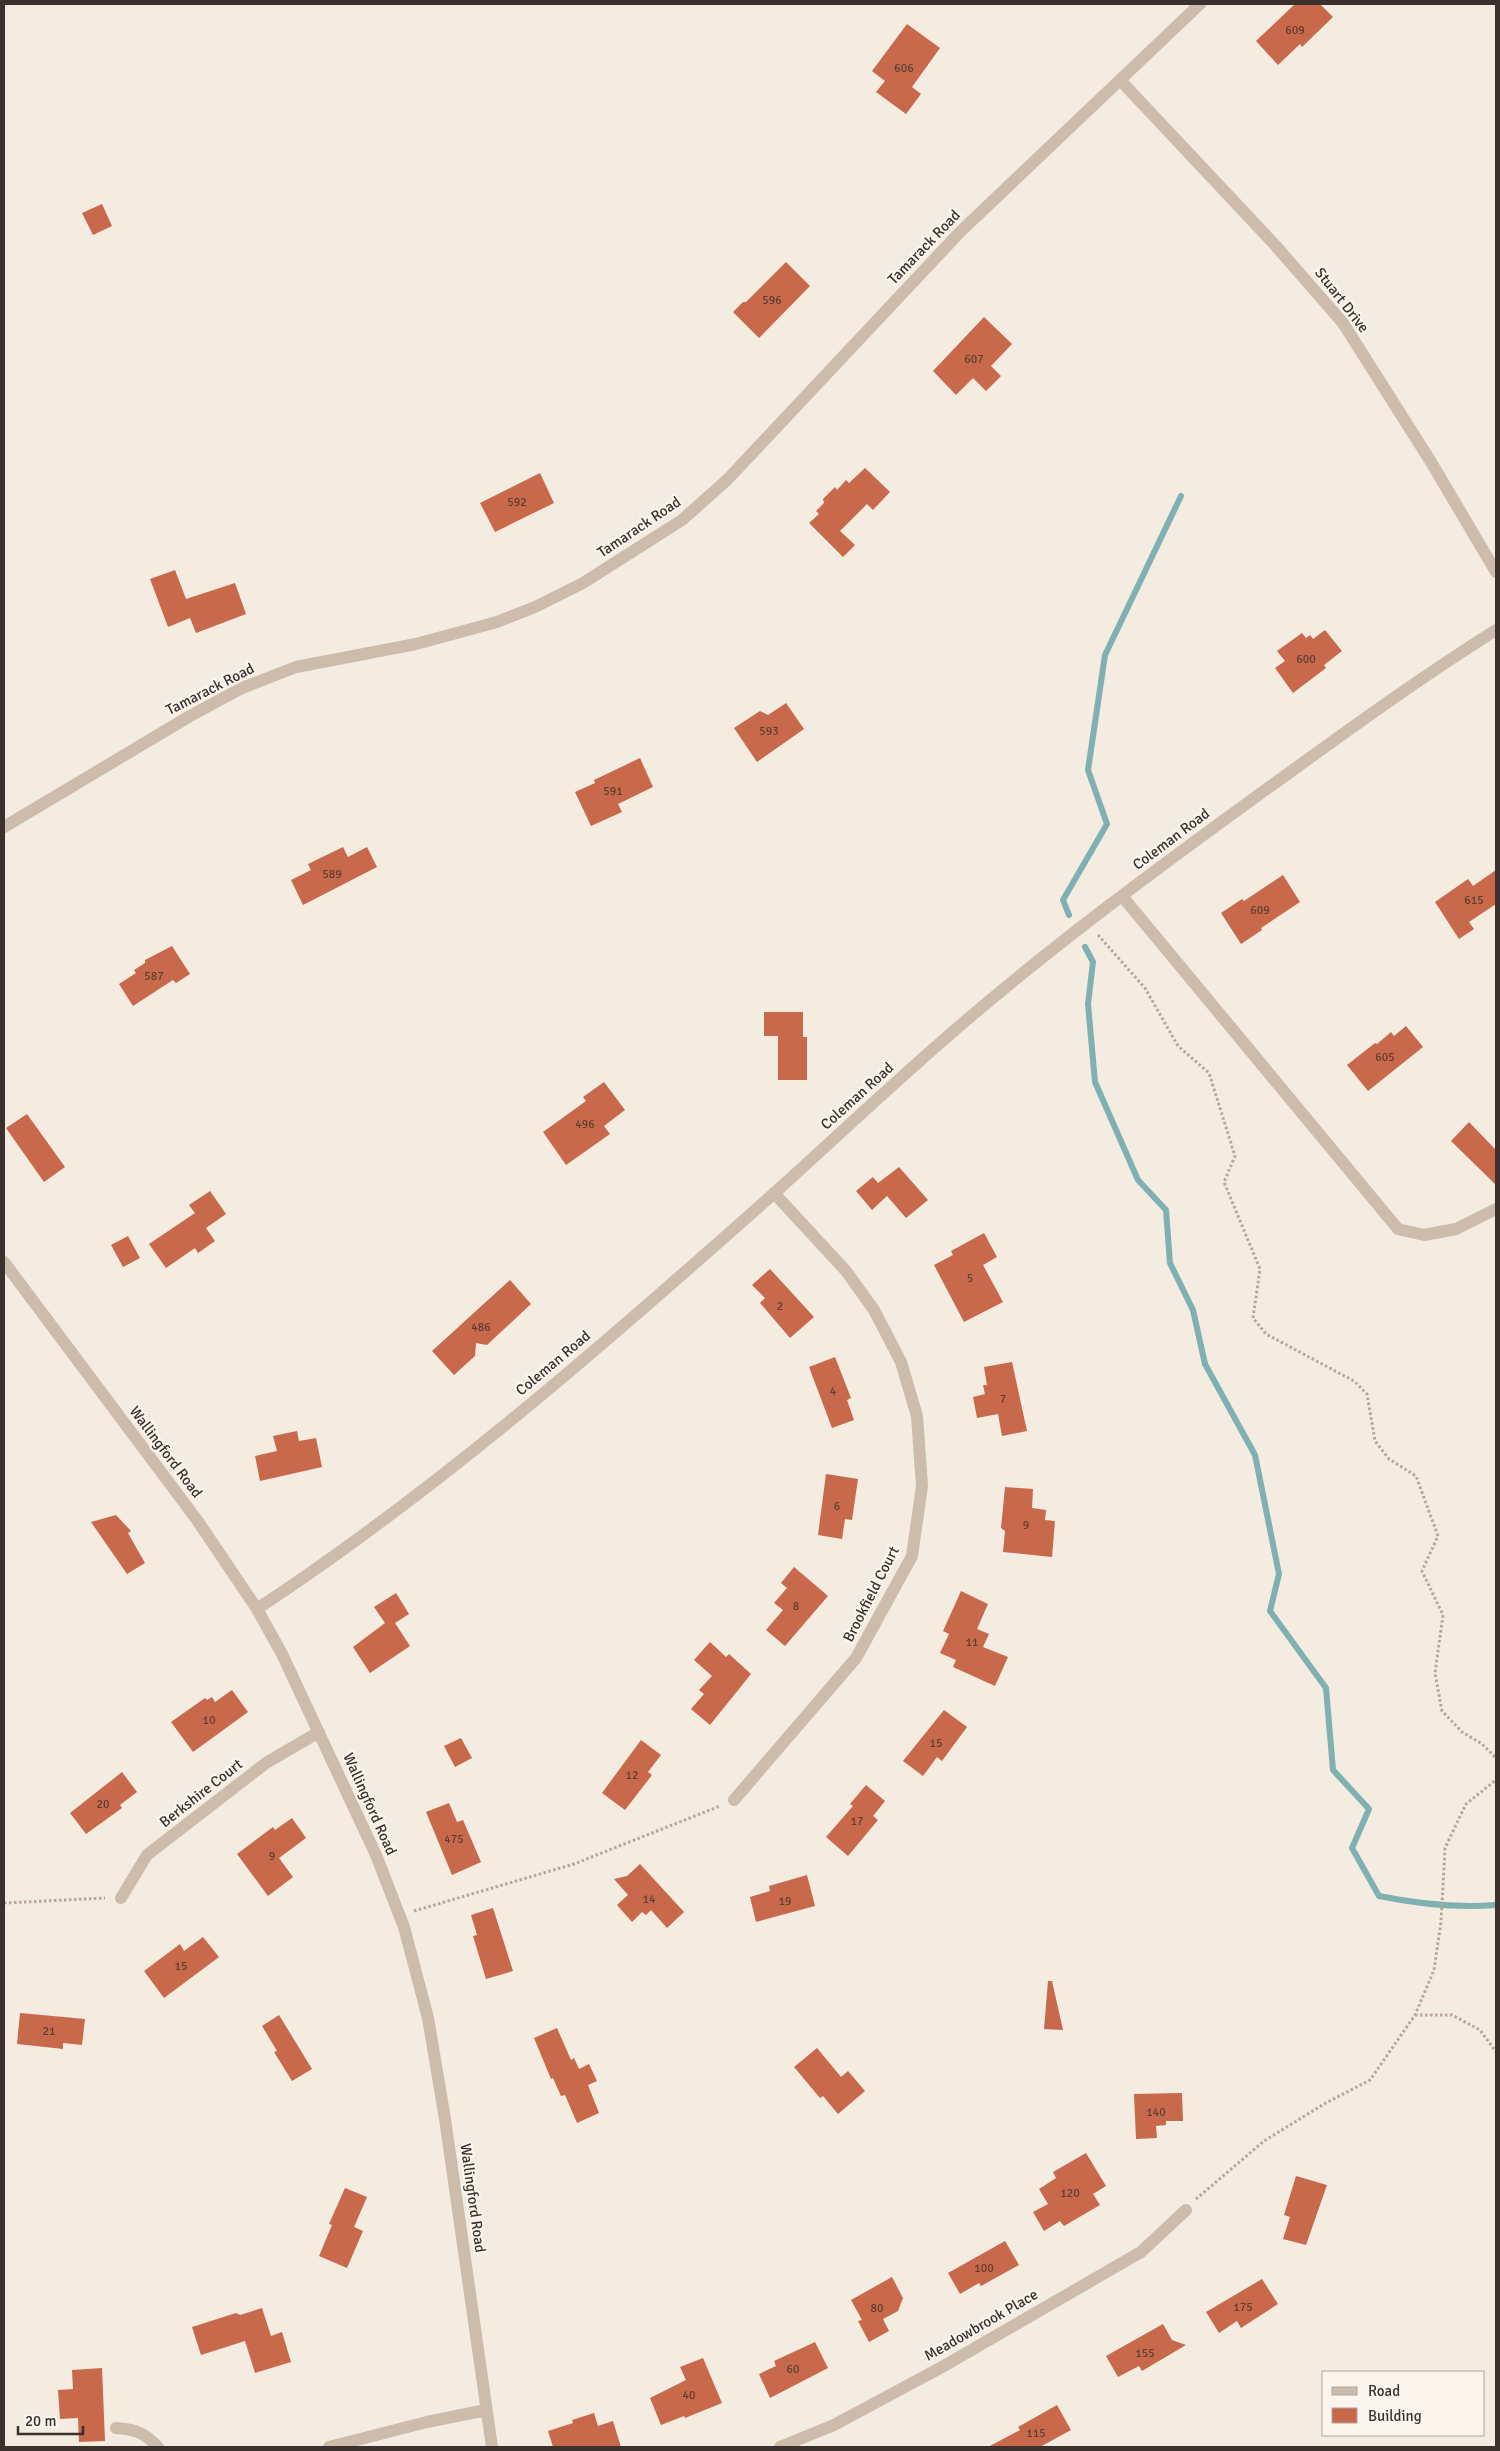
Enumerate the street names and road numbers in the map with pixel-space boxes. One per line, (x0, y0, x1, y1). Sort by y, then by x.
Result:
street label: Tamarack Road (884, 206, 964, 288)
street label: Stuart Drive (1311, 264, 1373, 336)
street label: Tamarack Road (594, 493, 684, 561)
street label: Tamarack Road (163, 659, 257, 719)
street label: Coleman Road (1129, 804, 1213, 874)
street label: Coleman Road (817, 1059, 897, 1133)
street label: Coleman Road (512, 1327, 594, 1399)
street label: Wallingford Road (126, 1403, 206, 1501)
street label: Brookfield Court (839, 1543, 903, 1645)
street label: Wallingford Road (339, 1750, 401, 1858)
street label: Berkshire Court (156, 1755, 246, 1831)
street label: Wallingford Road (456, 2142, 490, 2254)
street label: Meadowbrook Place (921, 2285, 1041, 2365)

